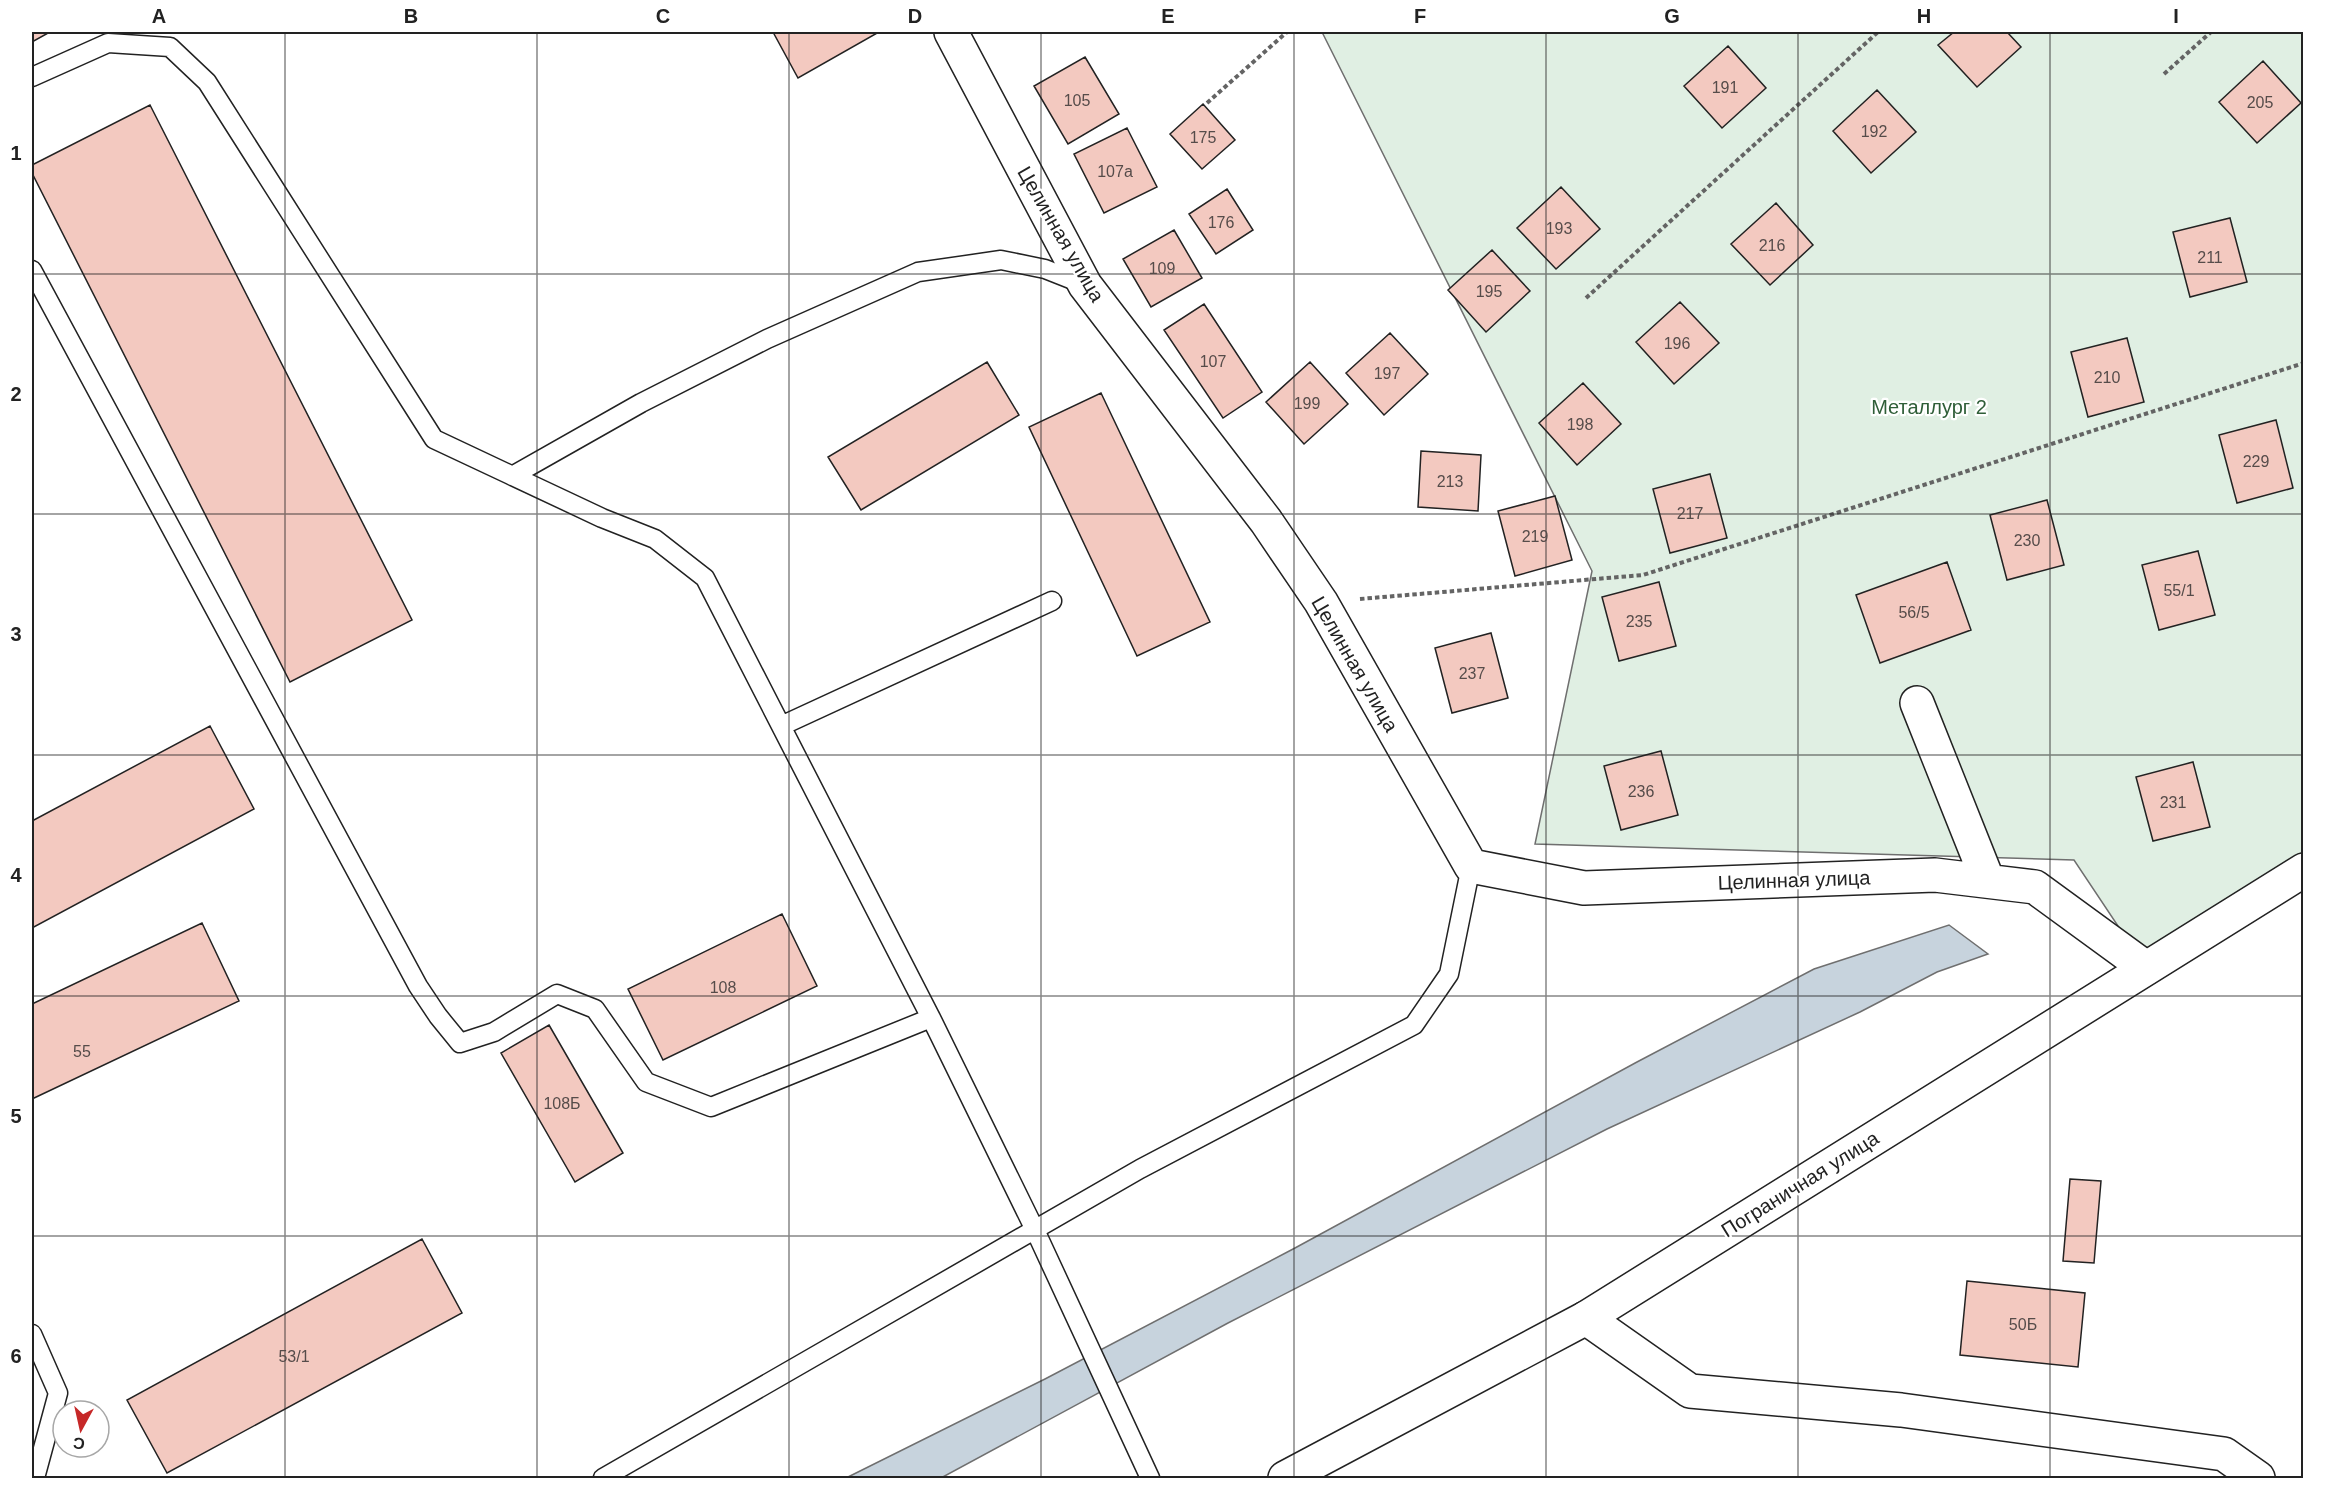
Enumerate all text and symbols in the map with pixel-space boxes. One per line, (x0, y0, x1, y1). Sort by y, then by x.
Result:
text: A (152, 5, 166, 27)
text: B (404, 5, 418, 27)
text: C (656, 5, 670, 27)
text: D (908, 5, 922, 27)
text: E (1161, 5, 1175, 27)
text: F (1414, 5, 1426, 27)
text: G (1664, 5, 1680, 27)
text: H (1917, 5, 1931, 27)
text: I (2173, 5, 2179, 27)
house number: 191 (1712, 79, 1738, 96)
house number: 105 (1064, 92, 1090, 109)
house number: 205 (2247, 94, 2273, 111)
house number: 192 (1861, 123, 1887, 140)
house number: 175 (1190, 129, 1216, 146)
text: 1 (10, 142, 22, 164)
street label: Целинная улица (1013, 162, 1109, 306)
house number: 107а (1097, 163, 1133, 180)
house number: 176 (1208, 214, 1234, 231)
house number: 193 (1546, 220, 1572, 237)
house number: 216 (1759, 237, 1785, 254)
house number: 211 (2197, 249, 2223, 266)
house number: 109 (1149, 260, 1175, 277)
house number: 195 (1476, 283, 1502, 300)
house number: 196 (1664, 335, 1690, 352)
house number: 107 (1200, 353, 1226, 370)
house number: 197 (1374, 365, 1400, 382)
house number: 210 (2094, 369, 2120, 386)
text: 2 (10, 383, 22, 405)
house number: 199 (1294, 395, 1320, 412)
park label: Металлург 2 (1871, 396, 1987, 418)
house number: 198 (1567, 416, 1593, 433)
house number: 229 (2243, 453, 2269, 470)
house number: 213 (1437, 473, 1463, 490)
house number: 217 (1677, 505, 1703, 522)
house number: 219 (1522, 528, 1548, 545)
house number: 230 (2014, 532, 2040, 549)
house number: 55/1 (2163, 582, 2195, 599)
street label: Целинная улица (1307, 592, 1403, 736)
house number: 56/5 (1898, 604, 1930, 621)
house number: 235 (1626, 613, 1652, 630)
text: 3 (10, 623, 22, 645)
house number: 237 (1459, 665, 1485, 682)
house number: 236 (1628, 783, 1654, 800)
house number: 231 (2160, 794, 2186, 811)
text: 4 (10, 864, 22, 886)
street label: Целинная улица (1717, 866, 1872, 894)
house number: 108 (710, 979, 736, 996)
house number: 55 (73, 1043, 91, 1060)
house number: 108Б (543, 1095, 581, 1112)
text: 5 (10, 1105, 22, 1127)
street label: Пограничная улица (1717, 1126, 1883, 1241)
house number: 50Б (2009, 1316, 2037, 1333)
text: 6 (10, 1345, 22, 1367)
house number: 53/1 (278, 1348, 310, 1365)
north arrow (51, 1399, 111, 1459)
text: С (72, 1434, 86, 1453)

